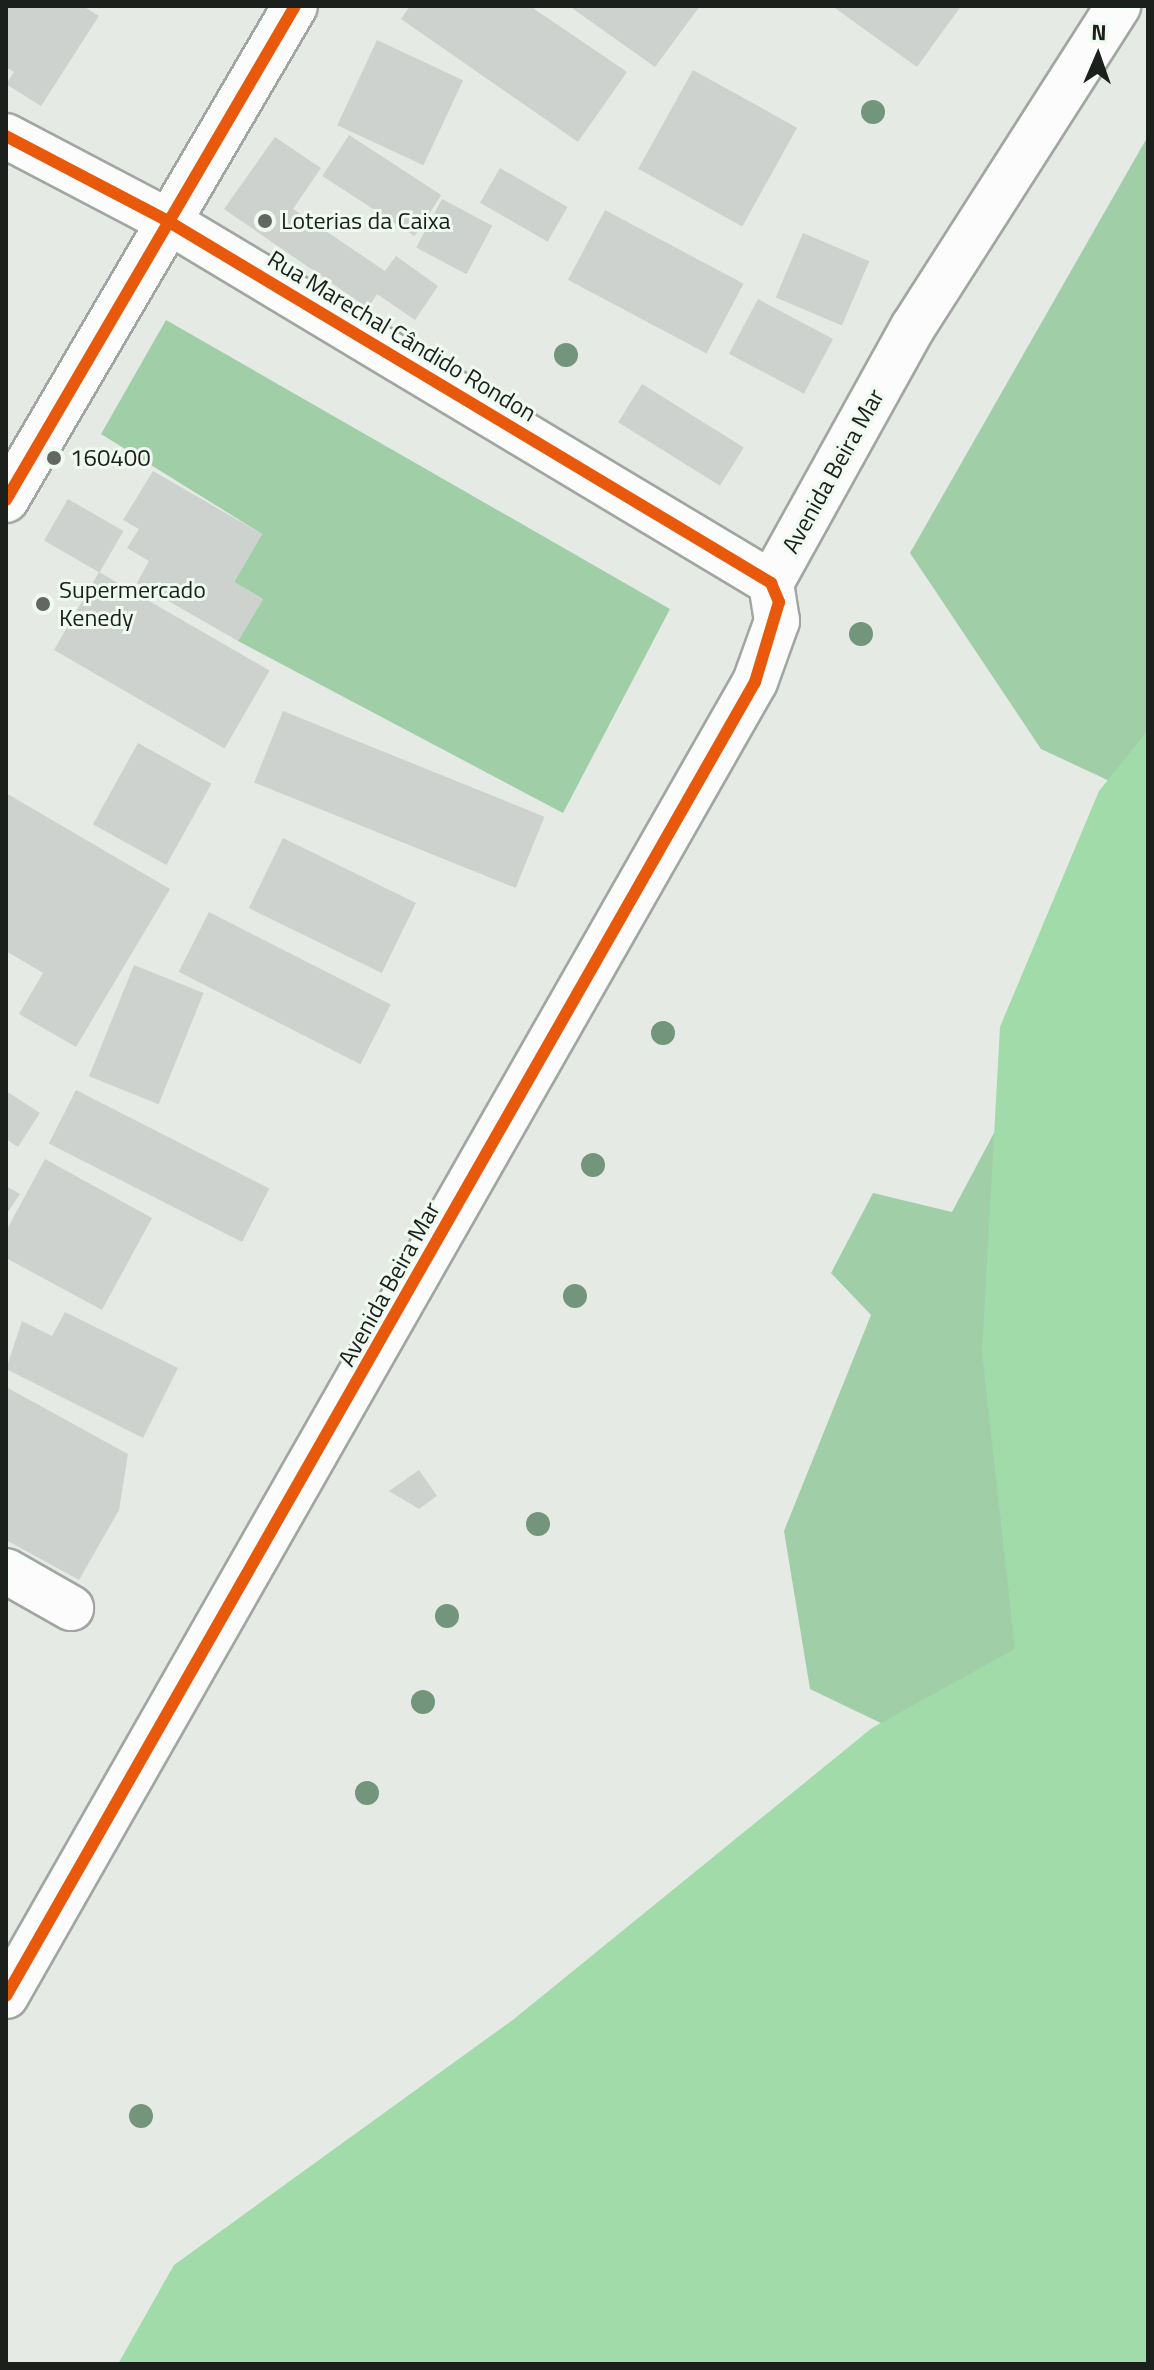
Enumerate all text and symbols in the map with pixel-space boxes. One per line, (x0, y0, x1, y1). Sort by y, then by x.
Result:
text: N (1091, 15, 1107, 49)
north arrow (1058, 16, 1138, 96)
place label: Loterias da Caixa (281, 207, 451, 235)
marker: Loterias da Caixa (256, 212, 274, 230)
street label: Rua Marechal Cândido Rondon (262, 244, 542, 428)
street label: Avenida Beira Mar (776, 384, 890, 558)
place label: 160400 (70, 444, 151, 472)
marker: 160400 (45, 449, 63, 467)
place label: Supermercado Kenedy (59, 576, 206, 632)
marker: Supermercado Kenedy (34, 595, 52, 613)
street label: Avenida Beira Mar (332, 1197, 446, 1371)

